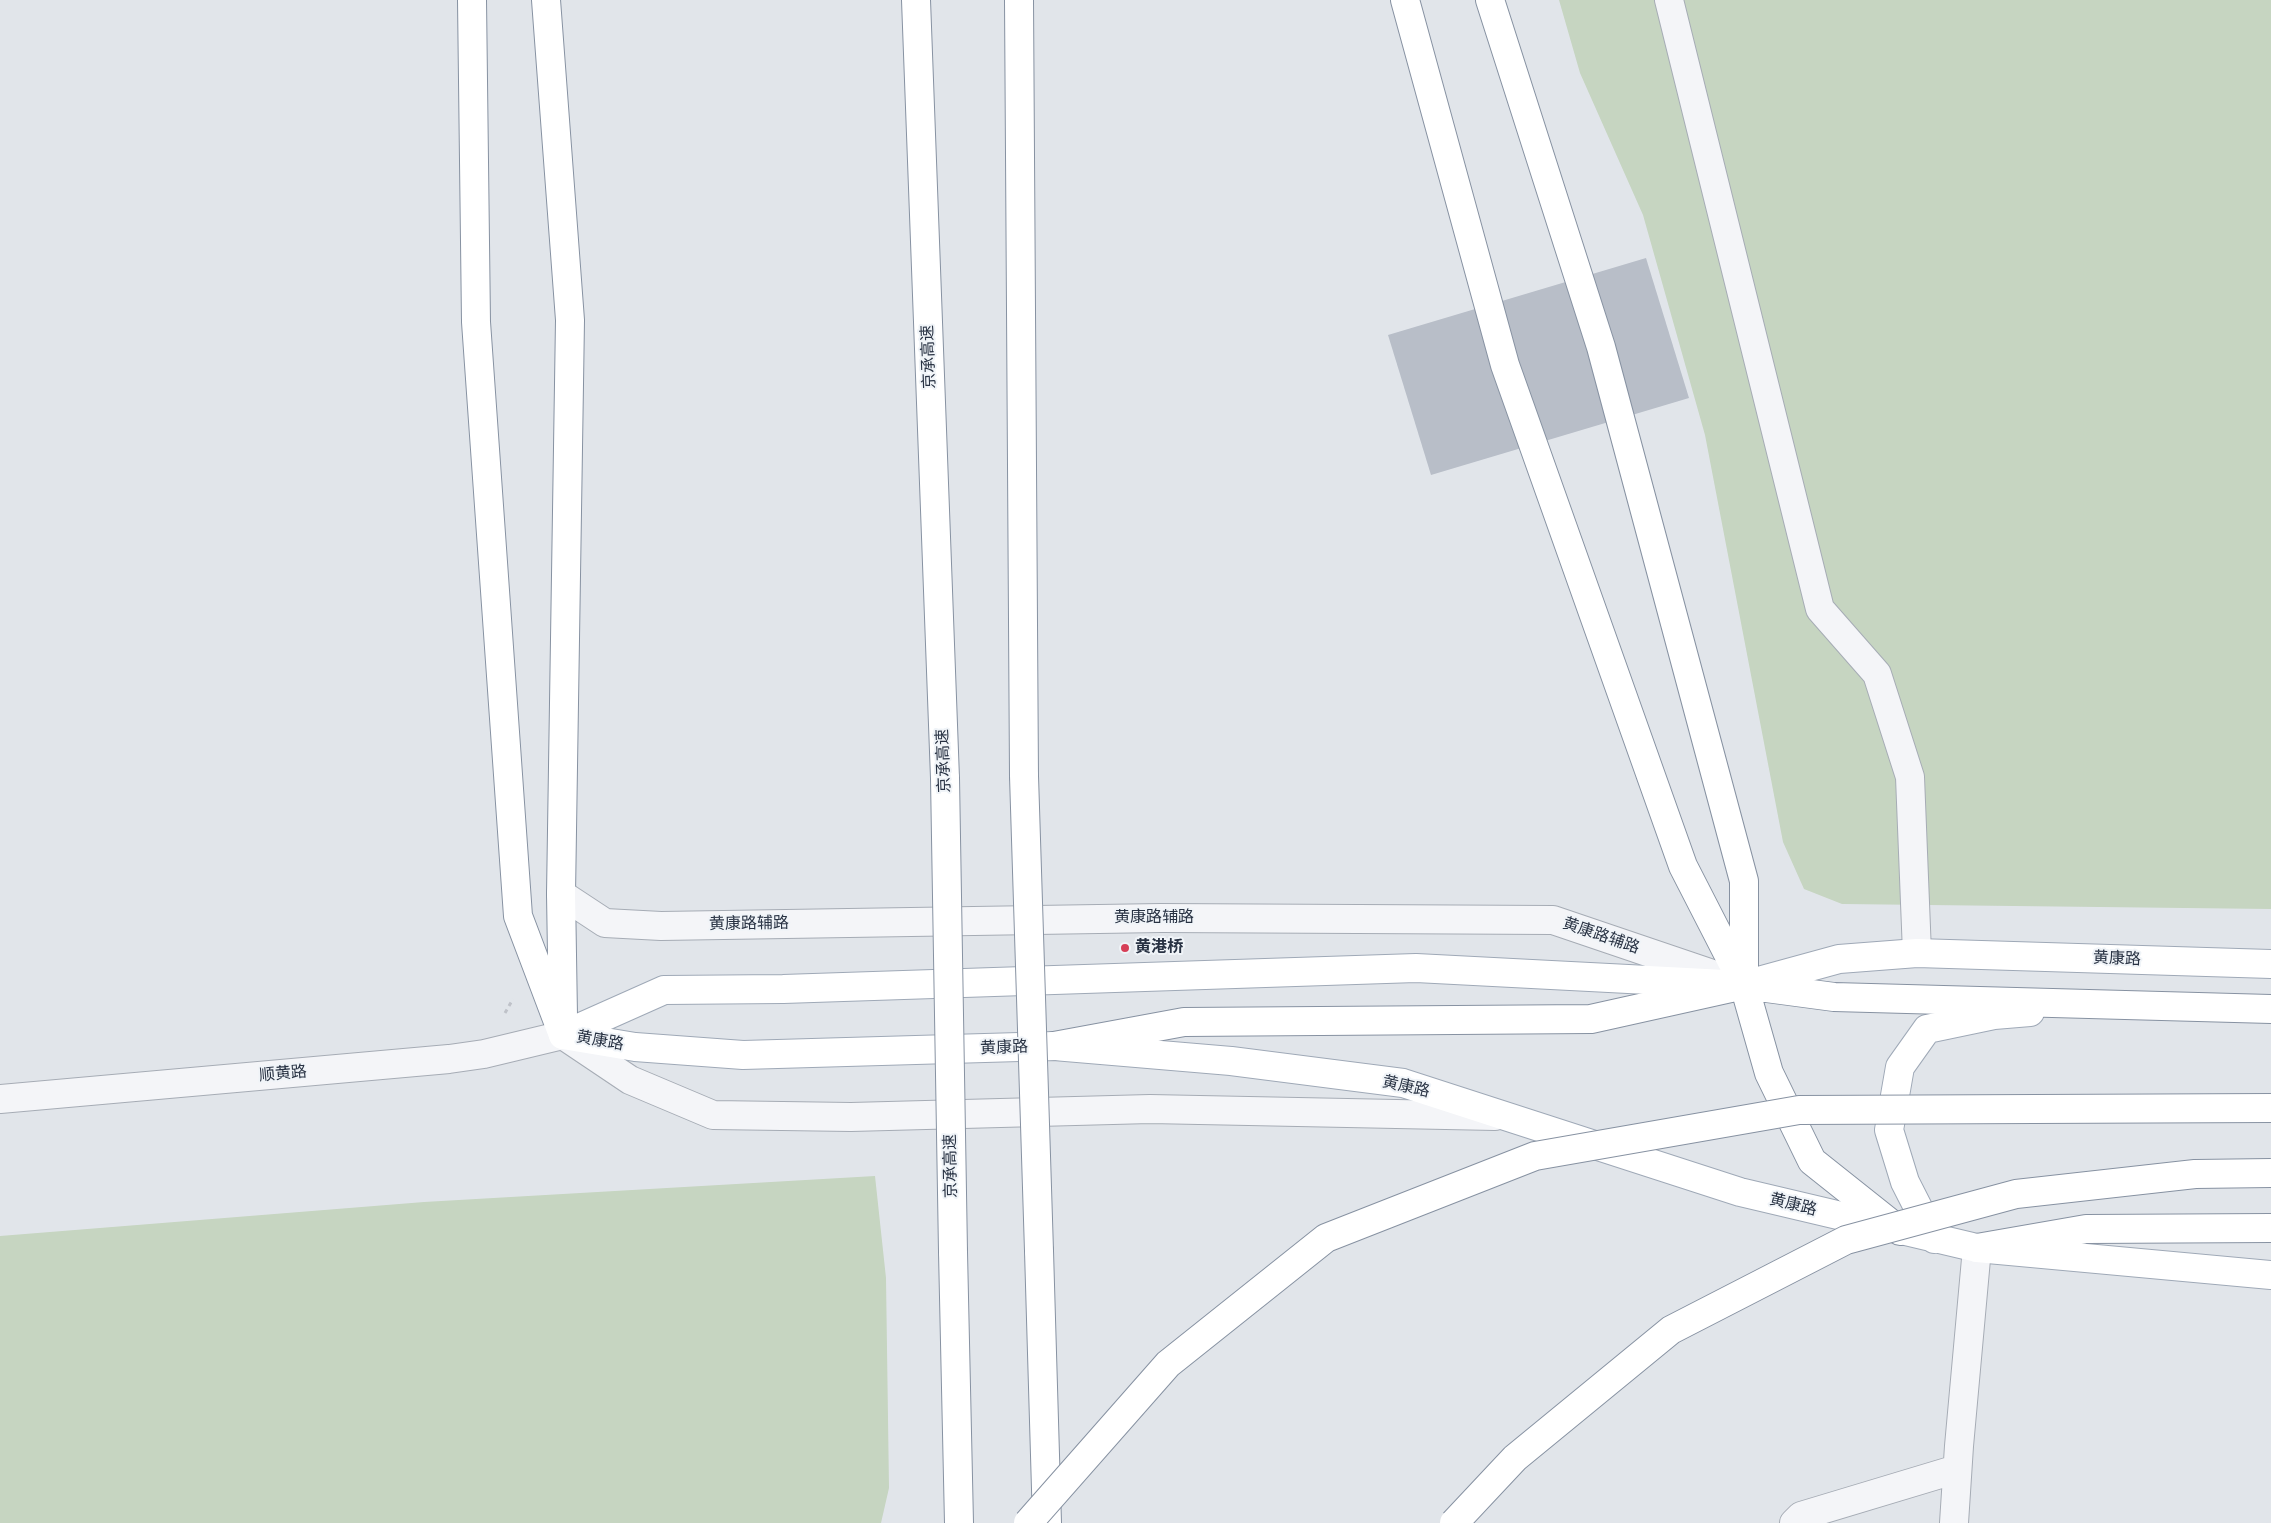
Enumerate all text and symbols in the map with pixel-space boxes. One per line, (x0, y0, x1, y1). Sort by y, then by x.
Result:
street label: 京承高速 (918, 325, 940, 389)
street label: 京承高速 (933, 729, 955, 793)
street label: 黄康路辅路 (1114, 908, 1194, 928)
street label: 黄康路辅路 (709, 914, 789, 934)
street label: 黄康路辅路 (1560, 914, 1642, 958)
place label: 黄港桥 (1135, 938, 1183, 958)
marker: 黄港桥 (1119, 942, 1131, 954)
street label: 黄康路 (2093, 949, 2141, 969)
street label: 黄康路 (575, 1027, 625, 1055)
street label: 黄康路 (980, 1038, 1028, 1058)
street label: 顺黄路 (258, 1062, 308, 1086)
street label: 黄康路 (1380, 1072, 1432, 1102)
street label: 京承高速 (941, 1134, 961, 1198)
street label: 黄康路 (1767, 1190, 1819, 1220)

